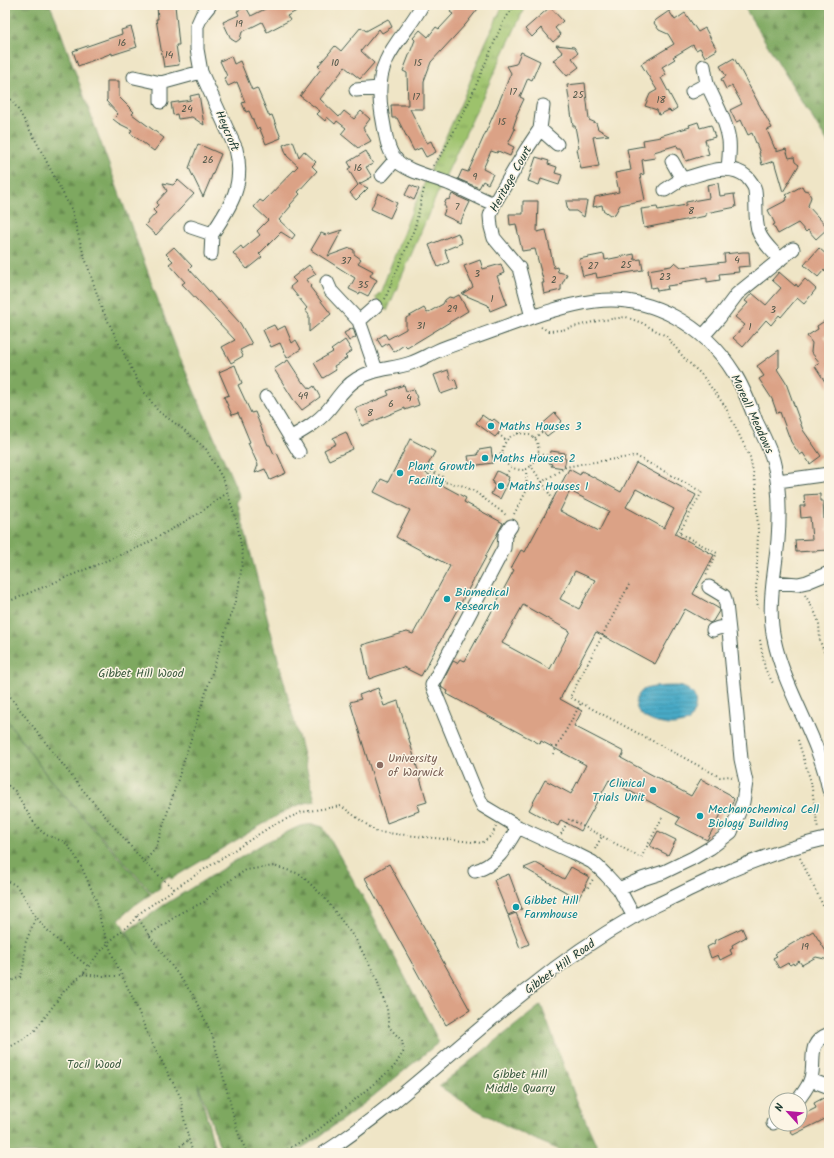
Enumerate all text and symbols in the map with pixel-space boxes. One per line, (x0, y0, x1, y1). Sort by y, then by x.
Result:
house number: 19 (235, 16, 243, 32)
house number: 16 (118, 35, 126, 51)
house number: 14 (165, 47, 174, 63)
house number: 10 (331, 55, 339, 71)
house number: 15 (414, 55, 423, 71)
house number: 17 (509, 84, 517, 100)
house number: 25 (572, 87, 584, 103)
house number: 17 (412, 89, 420, 105)
house number: 18 (656, 92, 667, 108)
house number: 24 (181, 101, 193, 117)
street label: Heycroft (210, 108, 244, 155)
house number: 15 (498, 114, 507, 130)
street label: Heritage Court (485, 142, 537, 216)
house number: 26 (202, 152, 214, 168)
house number: 16 (354, 160, 362, 176)
house number: 9 (473, 169, 478, 185)
house number: 7 (455, 199, 460, 215)
house number: 8 (688, 203, 695, 219)
house number: 4 (734, 252, 740, 268)
house number: 37 (341, 253, 352, 269)
house number: 25 (620, 257, 632, 273)
house number: 27 (588, 258, 599, 274)
house number: 3 (474, 266, 480, 282)
house number: 23 (659, 269, 671, 285)
house number: 2 (551, 272, 557, 288)
house number: 35 (357, 277, 369, 293)
house number: 1 (490, 291, 494, 307)
house number: 29 (447, 301, 457, 317)
house number: 3 (770, 302, 776, 318)
house number: 31 (417, 318, 425, 334)
house number: 1 (748, 319, 752, 335)
street label: Moreall Meadows (725, 371, 779, 457)
house number: 49 (298, 388, 308, 404)
house number: 4 (406, 390, 412, 406)
house number: 6 (388, 396, 394, 412)
house number: 8 (367, 405, 374, 421)
place label: Maths Houses 3 (499, 417, 582, 436)
marker: Maths Houses 3 (486, 421, 496, 431)
place label: Maths Houses 2 (493, 449, 576, 468)
marker: Maths Houses 2 (480, 453, 490, 463)
place label: Plant Growth Facility (408, 457, 475, 490)
marker: Plant Growth Facility (395, 468, 405, 478)
place label: Maths Houses 1 (509, 477, 589, 496)
marker: Maths Houses 1 (496, 481, 506, 491)
place label: Biomedical Research (455, 583, 509, 616)
marker: Biomedical Research (442, 594, 452, 604)
park label: Gibbet Hill Wood (98, 664, 185, 683)
place label: University of Warwick (388, 749, 444, 782)
marker: University of Warwick (375, 760, 385, 770)
place label: Clinical Trials Unit (592, 774, 645, 807)
marker: Clinical Trials Unit (648, 785, 658, 795)
place label: Mechanochemical Cell Biology Building (708, 800, 819, 833)
marker: Mechanochemical Cell Biology Building (695, 811, 705, 821)
place label: Gibbet Hill Farmhouse (524, 891, 578, 924)
marker: Gibbet Hill Farmhouse (511, 902, 521, 912)
street label: Gibbet Hill Road (521, 934, 600, 999)
house number: 19 (801, 939, 809, 955)
park label: Tocil Wood (67, 1055, 122, 1074)
park label: Gibbet Hill Middle Quarry (485, 1065, 555, 1098)
north arrow (768, 1092, 808, 1132)
text: N (770, 1101, 790, 1115)

